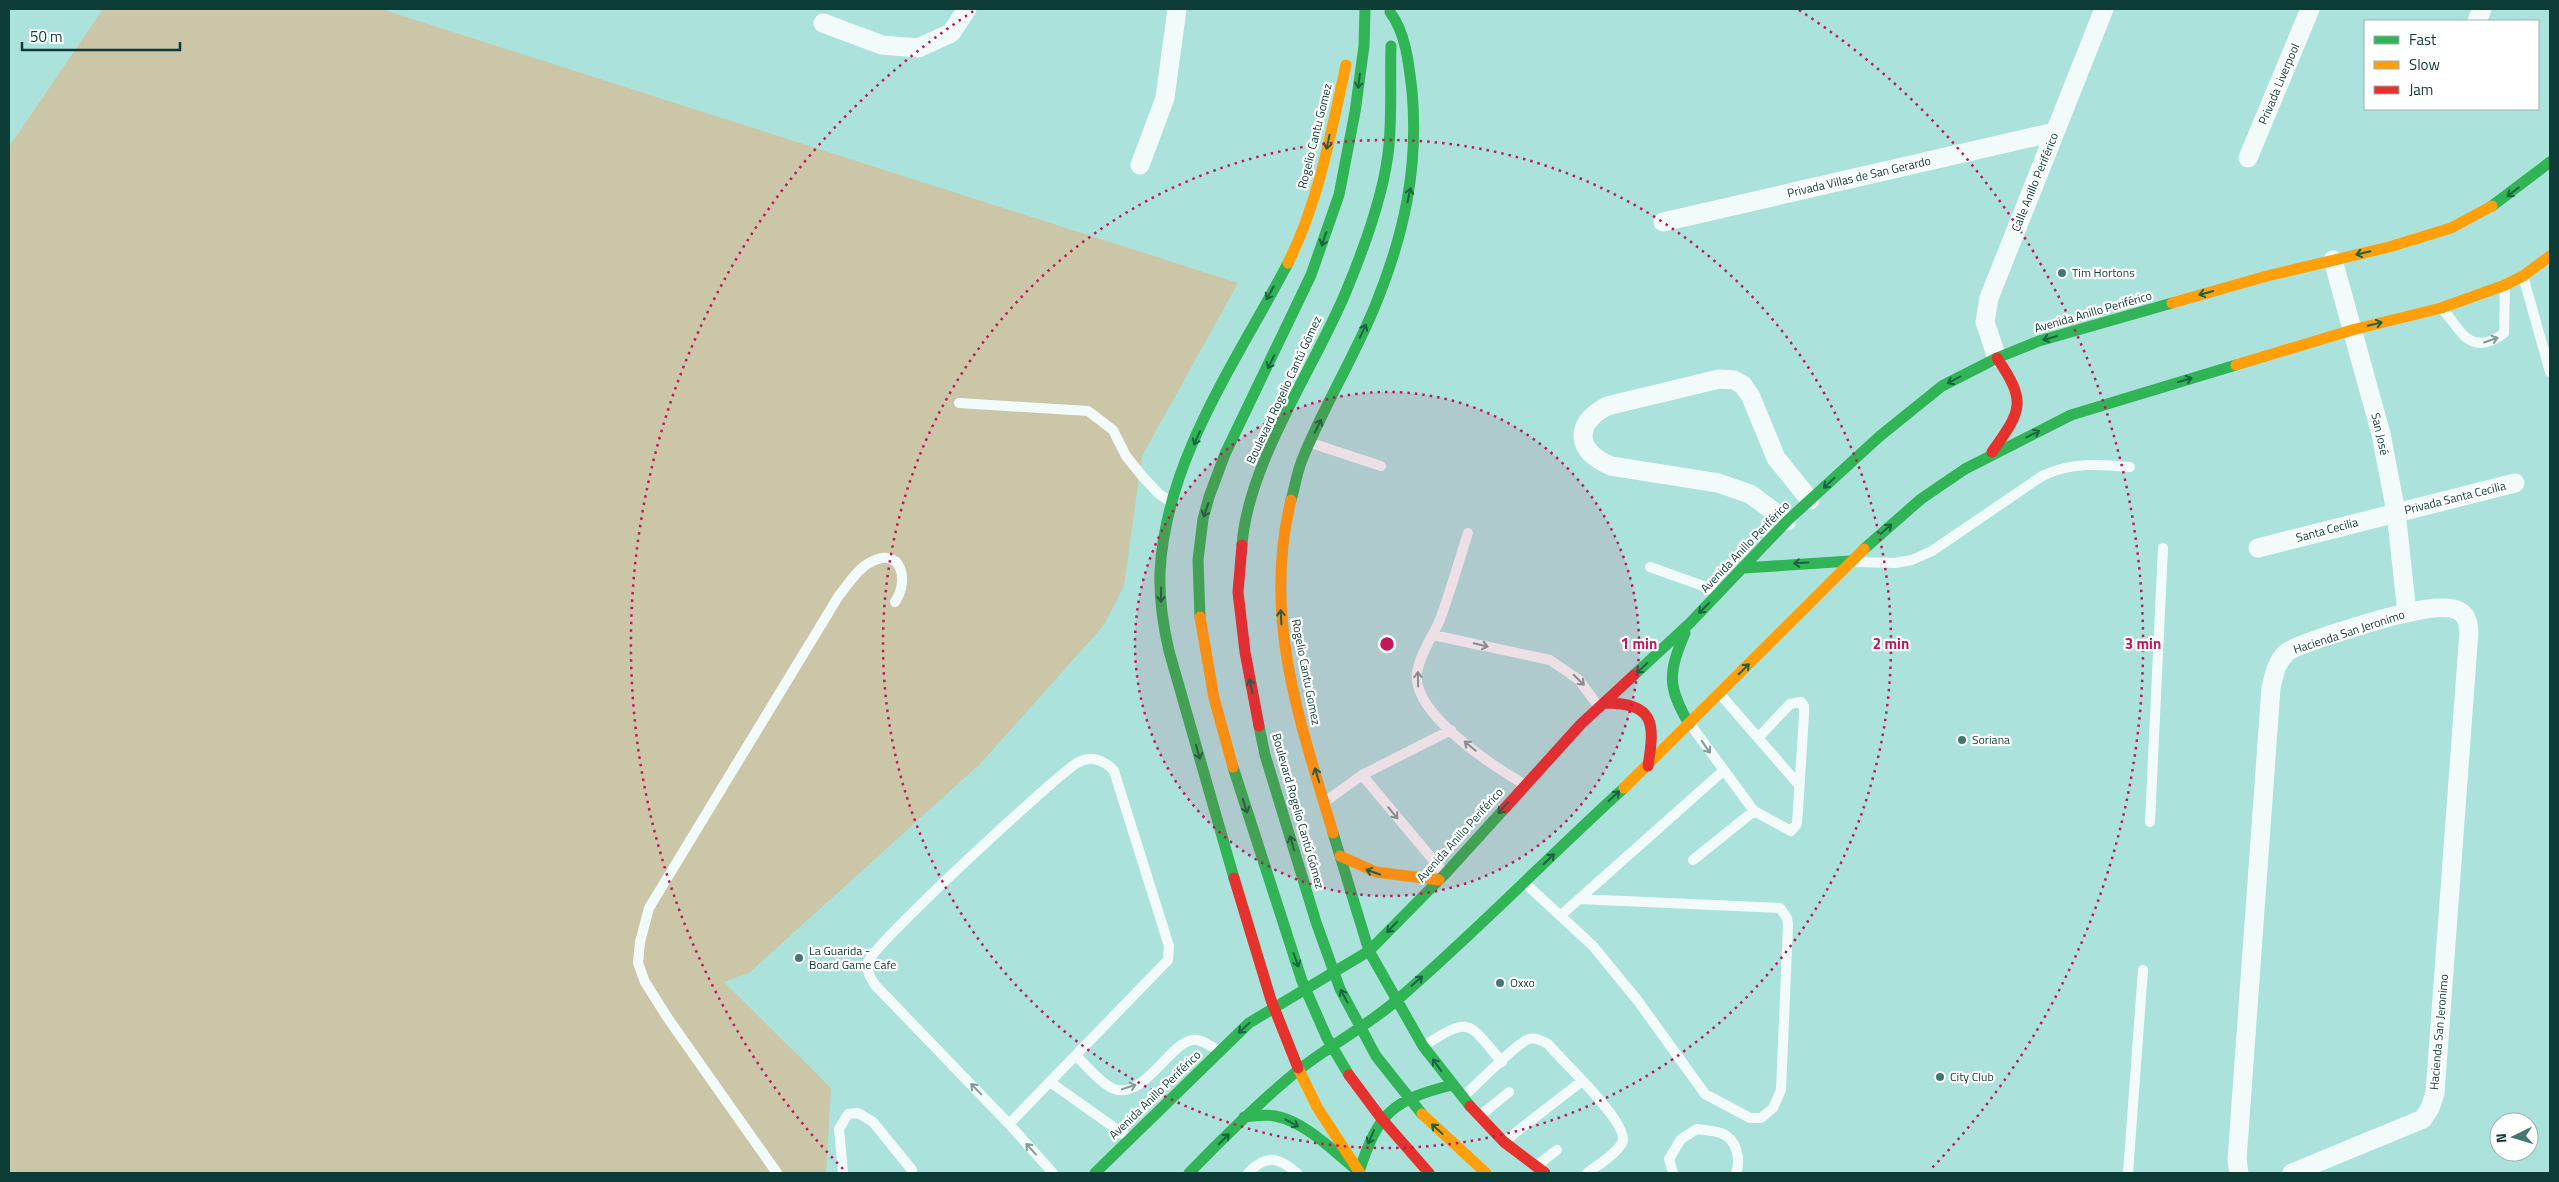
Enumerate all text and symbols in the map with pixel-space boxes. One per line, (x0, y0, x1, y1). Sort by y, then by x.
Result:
scale bar (22, 20, 180, 52)
legend (2364, 20, 2539, 110)
text: 50 m (30, 25, 63, 48)
text: Fast (2409, 28, 2437, 51)
street label: Privada Liverpool (2253, 40, 2304, 127)
text: Slow (2409, 53, 2440, 76)
one-way arrow (1354, 73, 1364, 89)
text: Jam (2409, 78, 2433, 101)
street label: Rogelio Cantu Gomez (1292, 81, 1337, 190)
street label: Calle Anillo Periférico (2006, 129, 2063, 234)
one-way arrow (1323, 133, 1333, 149)
street label: Privada Villas de San Gerardo (1785, 151, 1933, 202)
one-way arrow (1405, 187, 1414, 203)
one-way arrow (2506, 187, 2519, 198)
one-way arrow (1319, 231, 1328, 246)
one-way arrow (2356, 249, 2372, 258)
place label: Tim Hortons (2072, 263, 2135, 282)
marker: Tim Hortons (2056, 267, 2068, 279)
one-way arrow (1265, 286, 1275, 301)
street label: Avenida Anillo Periférico (2032, 286, 2154, 337)
one-way arrow (2198, 289, 2214, 299)
street label: Boulevard Rogelio Cantú Gómez (1241, 313, 1326, 467)
one-way arrow (2367, 319, 2383, 328)
one-way arrow (1359, 324, 1369, 339)
one-way arrow (2042, 334, 2058, 344)
one-way arrow (2482, 335, 2498, 345)
one-way arrow (1266, 354, 1276, 369)
one-way arrow (2177, 374, 2193, 384)
one-way arrow (1947, 376, 1962, 385)
street label: San José (2366, 411, 2395, 457)
one-way arrow (1314, 419, 1323, 434)
one-way arrow (2025, 429, 2040, 438)
one-way arrow (1192, 430, 1202, 445)
street label: Privada Santa Cecilia (2402, 476, 2508, 519)
one-way arrow (1822, 477, 1835, 489)
street label: Avenida Anillo Periférico (1696, 496, 1794, 597)
one-way arrow (1201, 502, 1210, 517)
street label: Santa Cecilia (2294, 512, 2360, 547)
one-way arrow (1880, 523, 1893, 535)
one-way arrow (1793, 559, 1809, 568)
one-way arrow (1156, 587, 1165, 603)
one-way arrow (1698, 602, 1711, 614)
street label: Hacienda San Jeronimo (2291, 605, 2407, 659)
one-way arrow (1276, 609, 1285, 625)
street label: Rogelio Cantu Gomez (1287, 617, 1326, 727)
text: 1 min (1621, 632, 1657, 655)
text: 2 min (1873, 632, 1909, 655)
text: 3 min (2125, 632, 2161, 655)
centre of rings (1378, 635, 1396, 653)
one-way arrow (1472, 641, 1488, 650)
one-way arrow (1635, 662, 1648, 674)
one-way arrow (1738, 663, 1750, 675)
one-way arrow (1413, 671, 1423, 687)
one-way arrow (1572, 674, 1585, 686)
one-way arrow (1246, 678, 1256, 694)
place label: Soriana (1972, 730, 2010, 749)
street label: Boulevard Rogelio Cantú Gómez (1267, 731, 1330, 891)
marker: Soriana (1956, 734, 1968, 746)
one-way arrow (1701, 740, 1711, 754)
one-way arrow (1463, 741, 1476, 752)
one-way arrow (1194, 744, 1204, 760)
one-way arrow (1311, 768, 1321, 784)
street label: Avenida Anillo Periférico (1412, 783, 1507, 886)
one-way arrow (1607, 790, 1620, 802)
one-way arrow (1241, 798, 1250, 813)
one-way arrow (1497, 802, 1508, 815)
one-way arrow (1387, 806, 1399, 819)
one-way arrow (1286, 835, 1296, 851)
one-way arrow (1543, 853, 1555, 865)
one-way arrow (1366, 867, 1381, 876)
one-way arrow (1386, 921, 1398, 934)
place label: La Guarida - Board Game Cafe (809, 941, 896, 974)
marker: La Guarida - Board Game Cafe (793, 952, 805, 964)
one-way arrow (1292, 952, 1301, 968)
place label: Oxxo (1510, 973, 1535, 992)
street label: Hacienda San Jeronimo (2424, 973, 2453, 1091)
one-way arrow (1411, 975, 1424, 987)
marker: Oxxo (1494, 977, 1506, 989)
one-way arrow (1339, 989, 1349, 1004)
one-way arrow (1238, 1022, 1251, 1034)
street label: Avenida Anillo Periférico (1104, 1046, 1205, 1144)
one-way arrow (1432, 1058, 1442, 1072)
place label: City Club (1950, 1067, 1994, 1086)
marker: City Club (1934, 1071, 1946, 1083)
one-way arrow (1121, 1082, 1136, 1091)
one-way arrow (969, 1083, 982, 1095)
north arrow (2489, 1112, 2539, 1162)
one-way arrow (1284, 1118, 1299, 1128)
one-way arrow (1430, 1123, 1443, 1135)
one-way arrow (1366, 1129, 1375, 1144)
text: N (2490, 1132, 2511, 1144)
one-way arrow (1217, 1133, 1229, 1145)
one-way arrow (1025, 1142, 1037, 1155)

